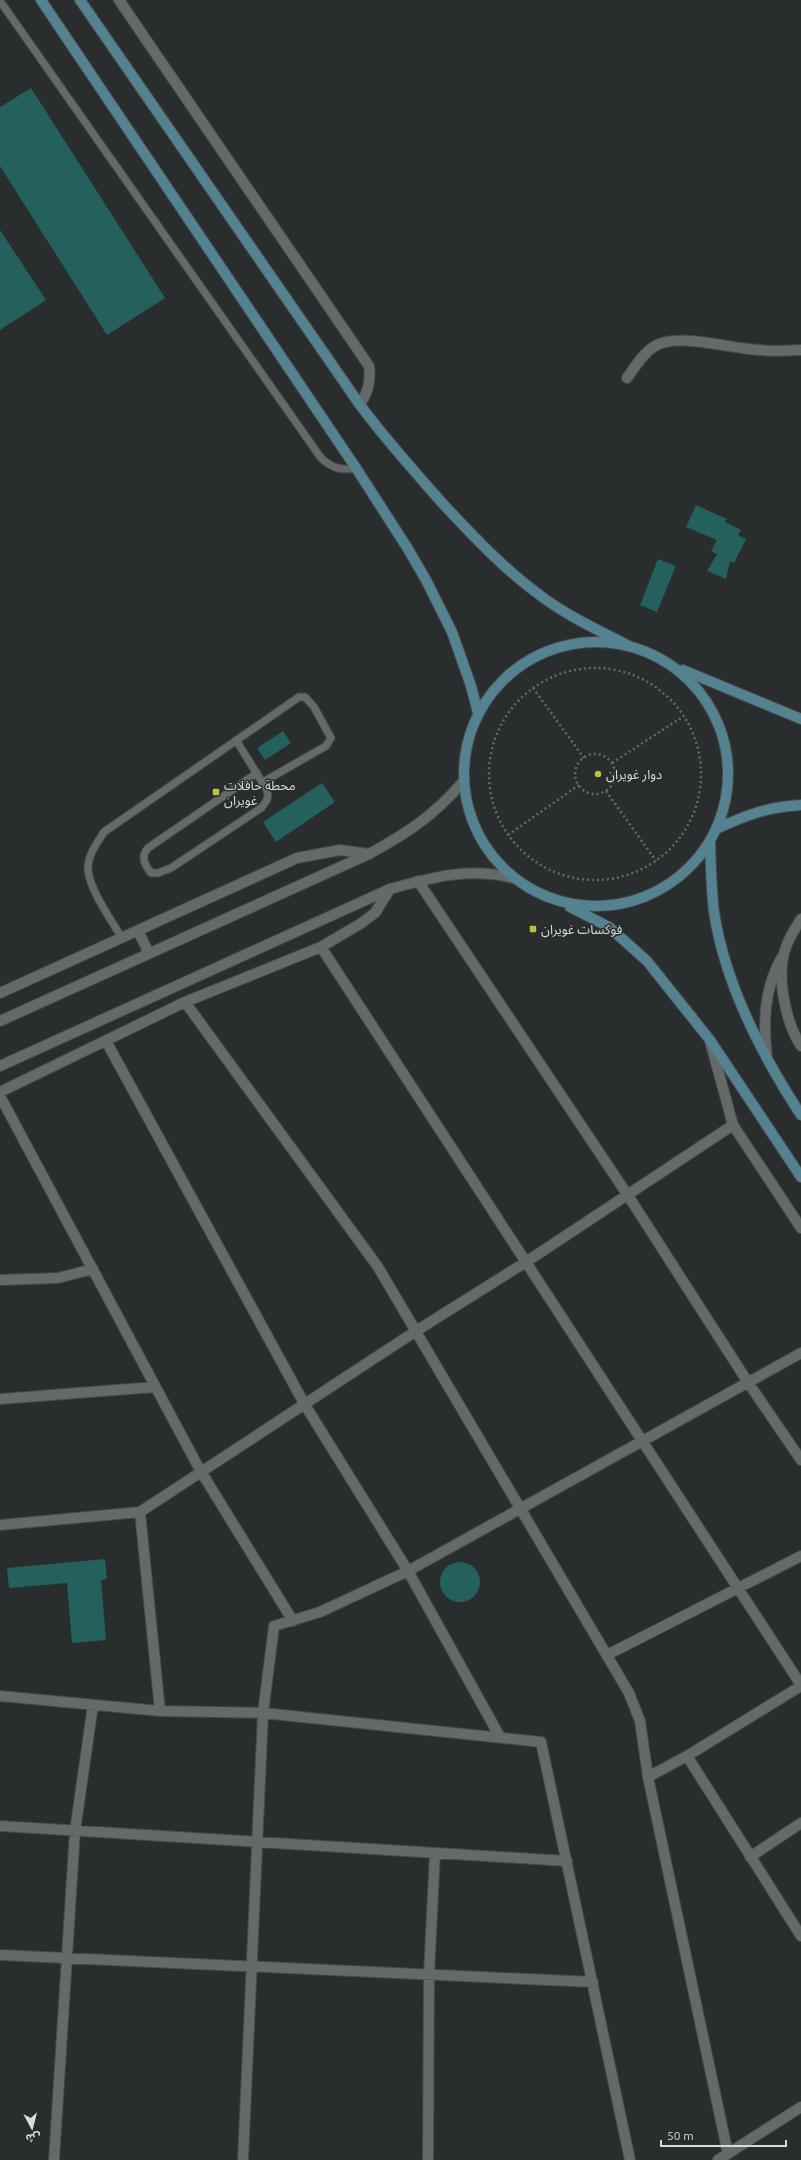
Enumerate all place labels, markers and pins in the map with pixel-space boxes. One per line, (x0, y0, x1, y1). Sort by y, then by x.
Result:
place label: دوار غويران (606, 767, 662, 783)
marker: دوار غويران (593, 769, 603, 779)
place label: محطة حافلات غويران (224, 778, 296, 809)
marker: محطة حافلات غويران (211, 787, 221, 797)
place label: فوكسات غويران (541, 922, 623, 938)
marker: فوكسات غويران (528, 924, 538, 934)

